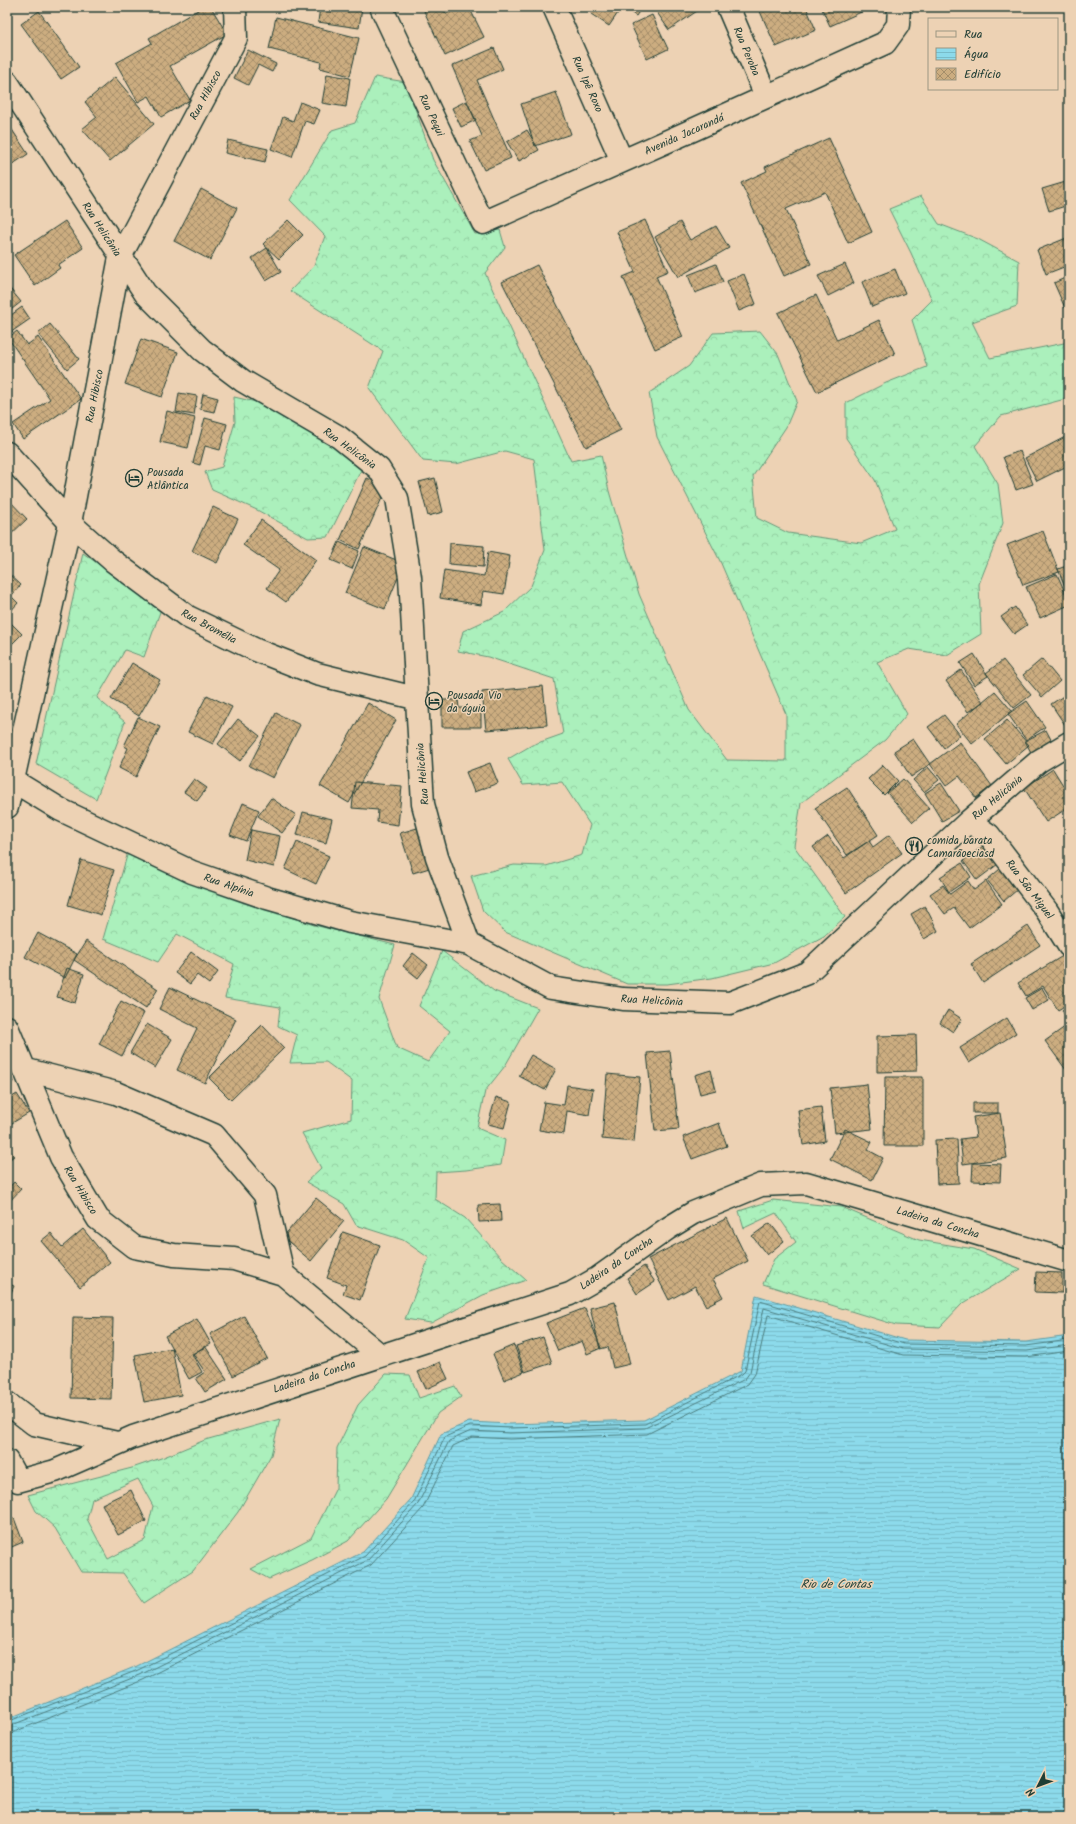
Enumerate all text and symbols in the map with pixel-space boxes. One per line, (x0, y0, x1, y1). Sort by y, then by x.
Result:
legend (928, 18, 1058, 90)
street label: Rua Peroba (728, 24, 764, 79)
text: Rua (964, 25, 983, 44)
text: Água (964, 45, 989, 64)
street label: Rua Ipê Roxo (567, 53, 608, 116)
text: Edifício (964, 65, 1001, 84)
street label: Rua Hibisco (185, 67, 227, 124)
street label: Rua Pequi (413, 91, 449, 140)
street label: Avenida Jacarandá (642, 109, 729, 161)
street label: Rua Helicônia (77, 198, 126, 261)
street label: Rua Hibisco (81, 368, 109, 425)
street label: Rua Helicônia (319, 423, 380, 474)
place label: Pousada Atlântica (147, 464, 189, 495)
hotel icon: Pousada Atlântica (124, 468, 144, 488)
street label: Rua Bromélia (177, 605, 240, 649)
place label: Pousada Vio da águia (447, 687, 502, 718)
hotel icon: Pousada Vio da águia (424, 691, 444, 711)
street label: Rua Helicônia (411, 742, 435, 806)
street label: Rua Helicônia (968, 771, 1027, 825)
place label: comida barata Camarãoeciasd (927, 832, 995, 863)
restaurant icon: comida barata Camarãoeciasd (904, 836, 924, 856)
street label: Rua São Miguel (1001, 856, 1058, 924)
street label: Rua Alpínia (201, 869, 256, 903)
street label: Rua Helicônia (620, 990, 684, 1012)
street label: Rua Hibisco (58, 1163, 102, 1218)
street label: Ladeira da Concha (894, 1202, 981, 1244)
street label: Ladeira da Concha (576, 1232, 657, 1295)
street label: Ladeira da Concha (271, 1355, 358, 1399)
water label: Rio de Contas (801, 1575, 873, 1594)
north arrow (1018, 1766, 1058, 1806)
text: N (1022, 1783, 1040, 1801)

